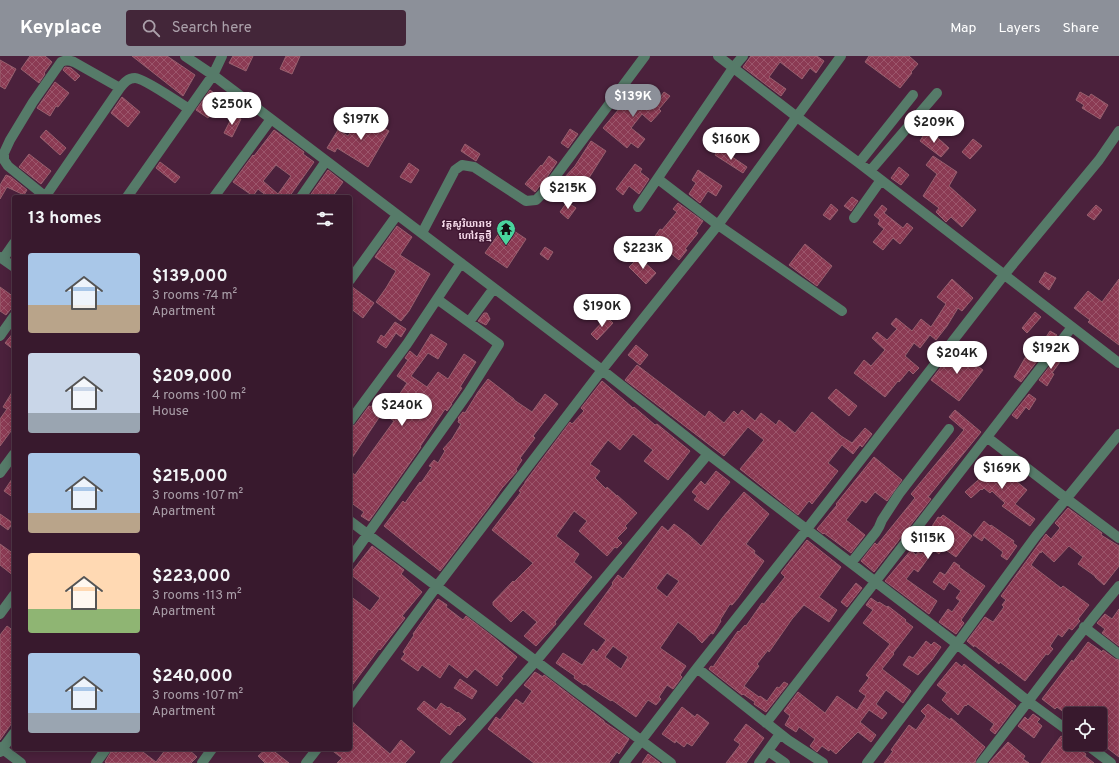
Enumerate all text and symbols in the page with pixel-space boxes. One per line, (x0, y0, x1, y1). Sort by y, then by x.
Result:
search box (126, 10, 406, 46)
text: Keyplace (20, 16, 102, 40)
icon: search (140, 17, 162, 39)
text: Search here (172, 19, 252, 38)
text: Map (950, 20, 976, 37)
text: Layers (998, 20, 1040, 37)
text: Share (1062, 20, 1099, 37)
pin: $139K (605, 84, 661, 118)
text: $139K (614, 89, 652, 105)
pin: $250K (204, 92, 260, 126)
text: $250K (211, 97, 253, 113)
pin: $197K (333, 107, 389, 141)
pin: $209K (906, 110, 962, 144)
text: $197K (343, 112, 379, 128)
text: $209K (913, 115, 955, 131)
pin: $160K (703, 127, 759, 161)
text: $160K (712, 132, 750, 148)
pin: $215K (540, 176, 596, 210)
text: $215K (549, 181, 587, 197)
text: 13 homes (28, 208, 102, 230)
icon: filters (314, 208, 336, 230)
place label: វត្តសូរិយារាម ហៅវត្តថ្មី (441, 218, 492, 243)
temple icon: វត្តសូរិយារាម ហៅវត្តថ្មី (495, 218, 517, 246)
pin: $223K (615, 236, 671, 270)
text: $223K (623, 241, 663, 257)
text: $139,000 (152, 266, 228, 288)
icon: home (60, 269, 108, 317)
text: 3 rooms · 74 m² (152, 288, 237, 304)
pin: $190K (574, 294, 630, 328)
text: $190K (583, 299, 621, 315)
text: Apartment (152, 304, 215, 320)
pin: $192K (1023, 336, 1079, 370)
pin: $204K (929, 341, 985, 375)
text: $192K (1032, 341, 1070, 357)
text: $204K (936, 346, 978, 362)
text: $209,000 (152, 366, 232, 388)
icon: home (60, 369, 108, 417)
text: 4 rooms · 100 m² (152, 388, 246, 404)
pin: $240K (374, 393, 430, 427)
text: $240K (381, 398, 423, 414)
text: House (152, 404, 189, 420)
pin: $169K (974, 456, 1030, 490)
text: $169K (983, 461, 1021, 477)
text: $215,000 (152, 466, 228, 488)
icon: home (60, 469, 108, 517)
text: 3 rooms · 107 m² (152, 488, 243, 504)
text: Apartment (152, 504, 215, 520)
pin: $115K (900, 526, 956, 560)
text: $115K (910, 531, 946, 547)
text: $223,000 (152, 566, 231, 588)
icon: home (60, 569, 108, 617)
text: 3 rooms · 113 m² (152, 588, 242, 604)
text: Apartment (152, 604, 215, 620)
text: $240,000 (152, 666, 233, 688)
icon: home (60, 669, 108, 717)
text: 3 rooms · 107 m² (152, 688, 243, 704)
text: Apartment (152, 704, 215, 720)
map controls (1063, 707, 1107, 751)
button: locate (1063, 707, 1107, 751)

